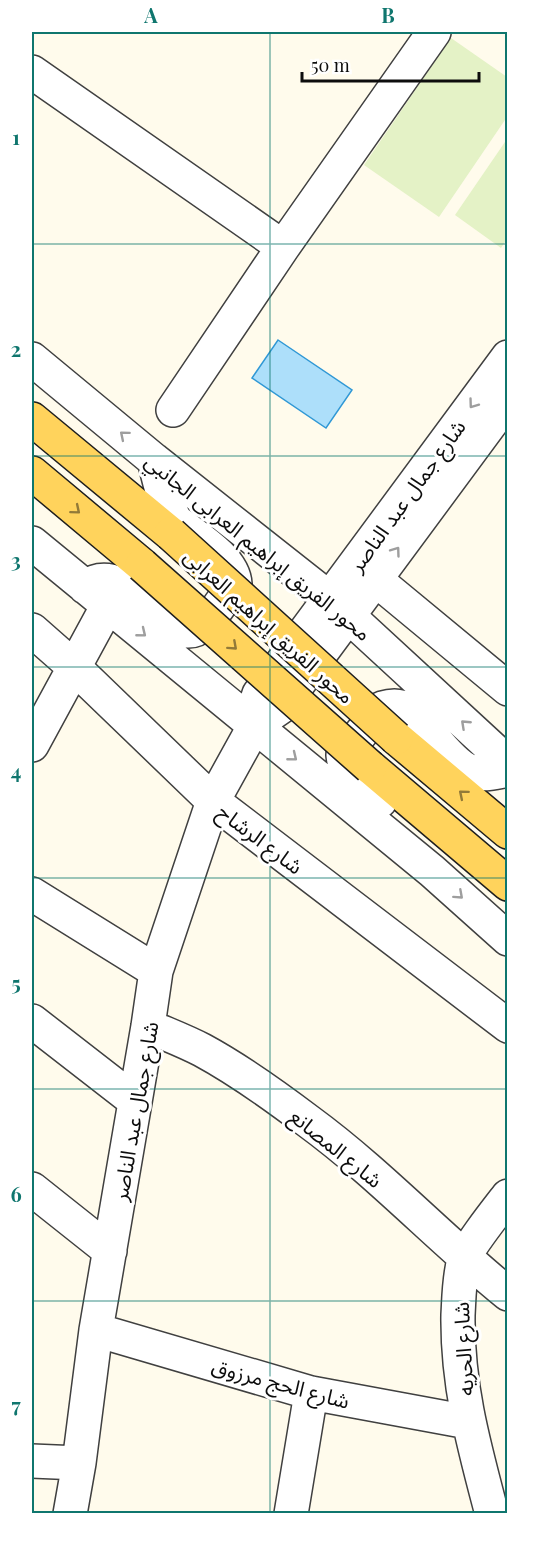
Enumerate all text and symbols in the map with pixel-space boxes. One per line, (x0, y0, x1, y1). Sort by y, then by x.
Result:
text: A (143, 1, 158, 28)
text: B (381, 1, 395, 28)
scale bar (302, 45, 479, 83)
text: 50 m (311, 53, 350, 77)
text: 1 (12, 123, 20, 150)
text: 2 (11, 335, 21, 362)
one-way arrow (469, 398, 480, 409)
street label: شارع جمال عبد الناصر (341, 413, 473, 579)
one-way arrow (119, 432, 130, 443)
street label: محور الفريق إبراهيم العرابى الجانبي (141, 447, 377, 645)
one-way arrow (69, 503, 80, 514)
street label: محور الفريق إبراهيم العرابى (180, 542, 360, 708)
text: 3 (11, 546, 21, 573)
one-way arrow (389, 546, 400, 557)
one-way arrow (135, 626, 146, 637)
one-way arrow (226, 639, 237, 650)
one-way arrow (461, 720, 471, 731)
one-way arrow (286, 749, 297, 760)
text: 4 (11, 757, 21, 784)
one-way arrow (459, 791, 470, 802)
street label: شارع الرشاح (211, 797, 309, 882)
one-way arrow (452, 888, 462, 899)
text: 5 (11, 969, 21, 996)
street label: شارع جمال عبد الناصر (104, 1019, 167, 1204)
street label: شارع المصانع (283, 1101, 389, 1195)
text: 6 (10, 1180, 22, 1207)
street label: شارع الحريه (446, 1301, 481, 1397)
street label: شارع الحج مرزوق (208, 1350, 353, 1417)
text: 7 (11, 1391, 21, 1418)

